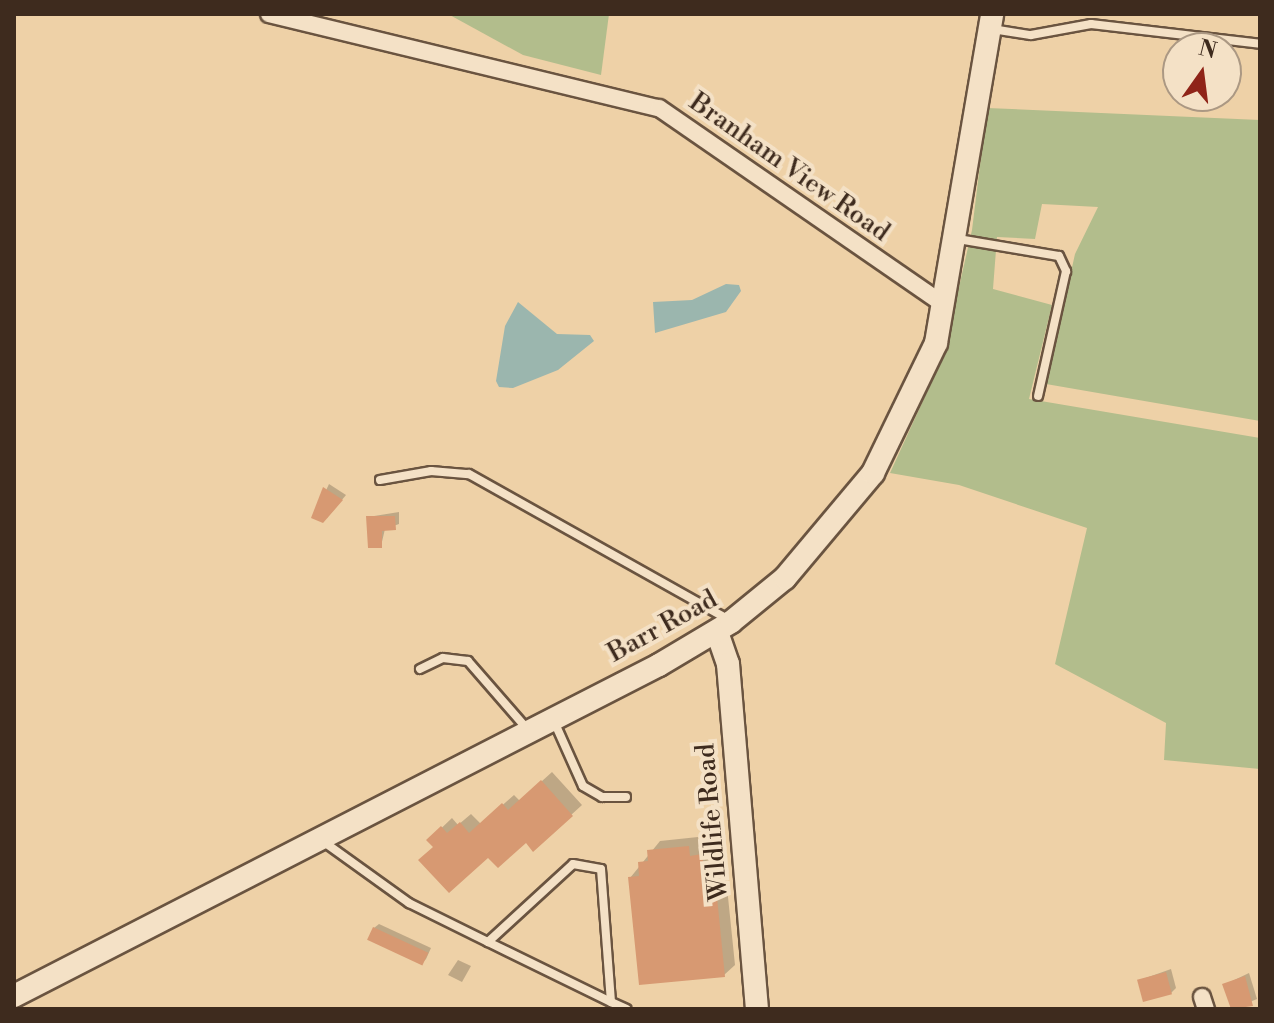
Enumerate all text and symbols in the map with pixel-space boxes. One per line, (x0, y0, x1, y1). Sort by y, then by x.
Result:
north arrow (1162, 32, 1242, 112)
text: N (1196, 35, 1219, 65)
street label: Branham View Road (683, 87, 895, 249)
street label: Barr Road (603, 584, 723, 670)
street label: Wildlife Road (691, 742, 735, 902)

